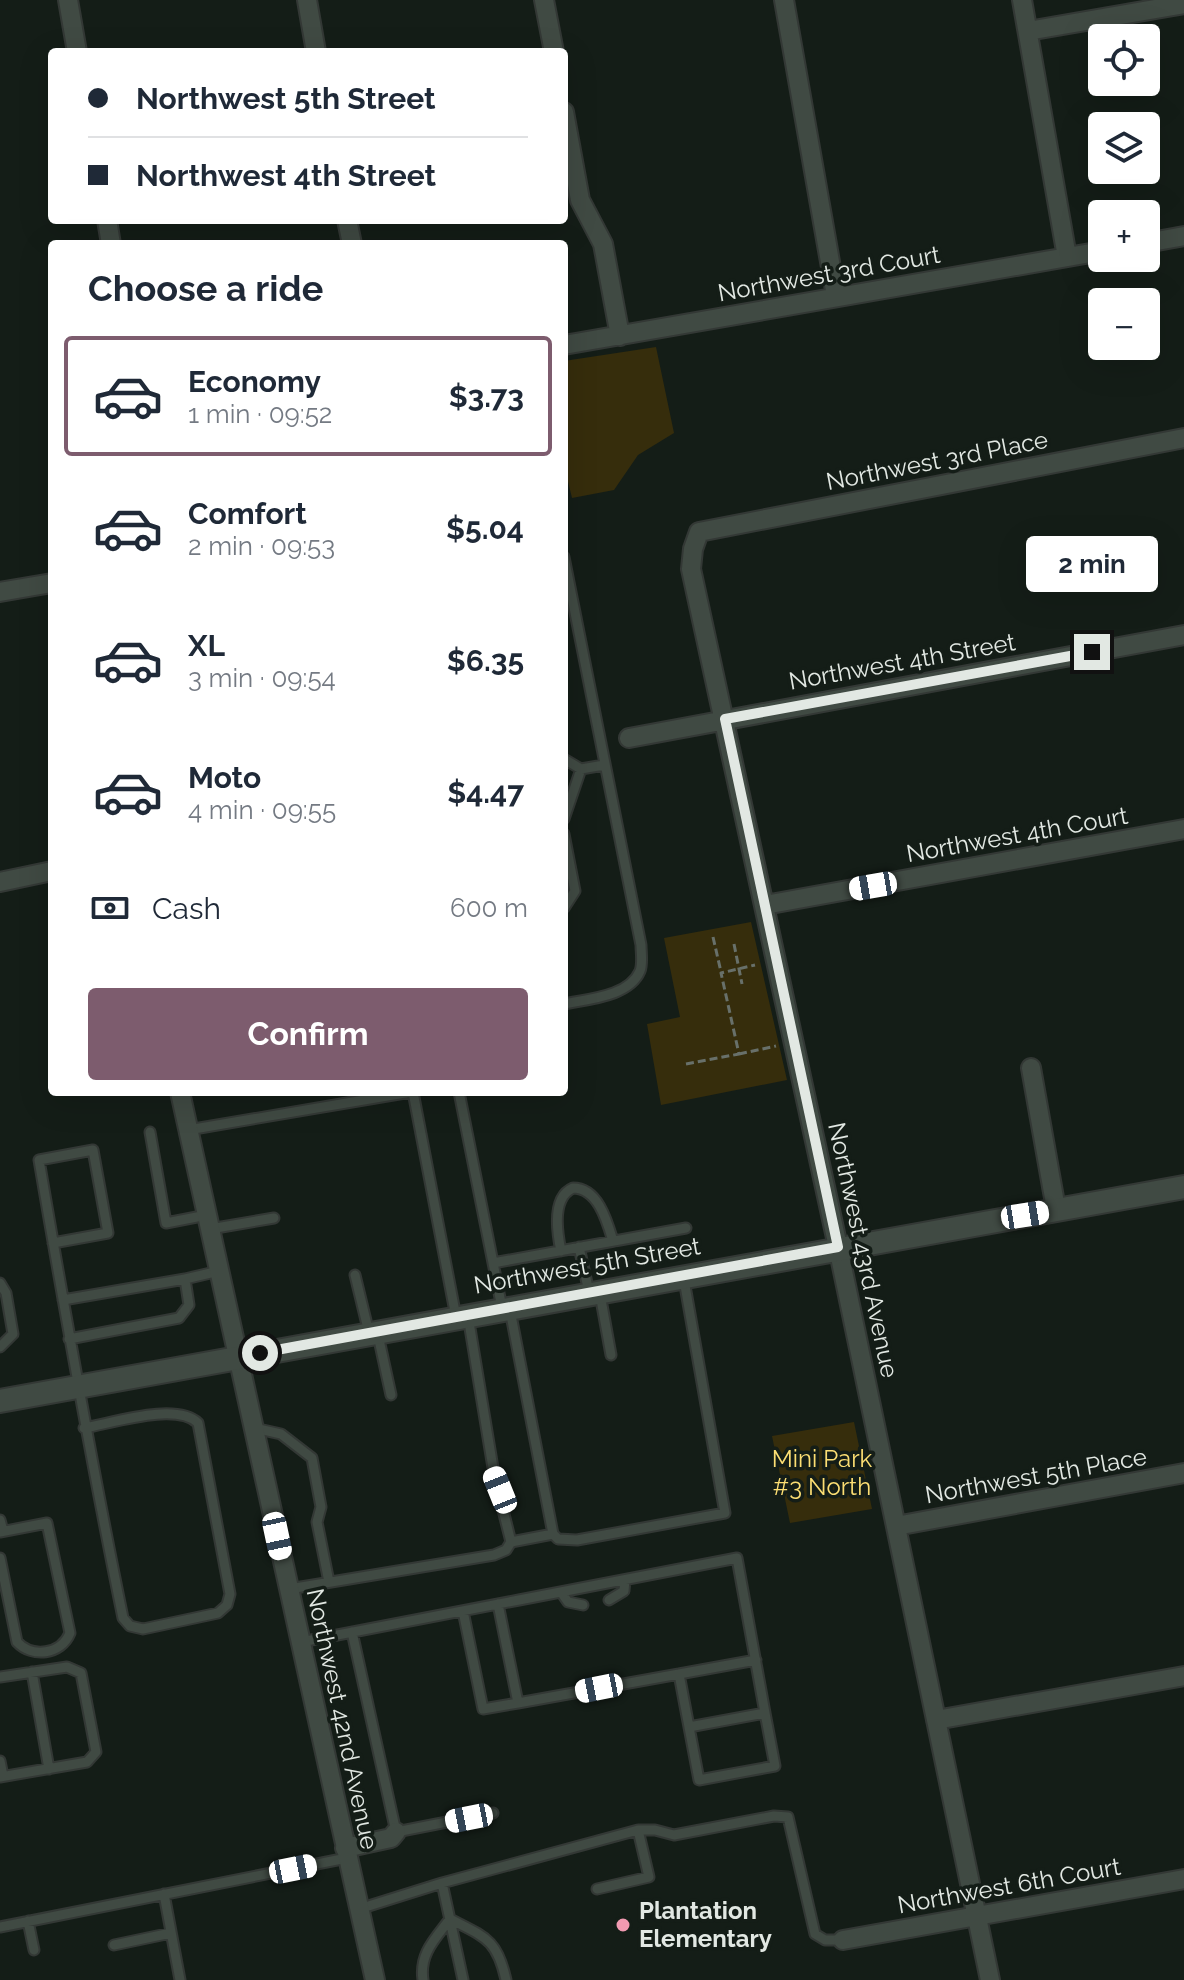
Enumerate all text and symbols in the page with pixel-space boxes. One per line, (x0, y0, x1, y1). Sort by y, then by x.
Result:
map controls (1088, 24, 1160, 360)
button: locate (1088, 24, 1160, 96)
text: Northwest 5th Street (136, 81, 436, 116)
button: layers (1088, 112, 1160, 184)
text: Northwest 4th Street (136, 158, 436, 193)
button: + (1088, 200, 1160, 272)
street label: Northwest 3rd Court (716, 240, 942, 307)
text: Choose a ride (88, 267, 323, 309)
button: − (1088, 288, 1160, 360)
icon: car (92, 360, 164, 432)
text: Economy (188, 364, 321, 399)
text: $3.73 (449, 379, 524, 414)
text: 1 min · 09:52 (188, 399, 332, 429)
street label: Northwest 3rd Place (824, 425, 1050, 496)
icon: car (92, 492, 164, 564)
text: Comfort (188, 496, 307, 531)
text: $5.04 (446, 511, 524, 546)
text: 2 min · 09:53 (188, 531, 335, 561)
callout: 2 min (1026, 536, 1158, 592)
text: 2 min (1058, 549, 1126, 579)
icon: car (92, 624, 164, 696)
street label: Northwest 4th Street (786, 627, 1017, 696)
text: XL (188, 628, 225, 663)
route end (1074, 634, 1110, 670)
text: $6.35 (447, 643, 524, 678)
text: 3 min · 09:54 (188, 663, 336, 693)
icon: car (92, 756, 164, 828)
text: Moto (188, 760, 261, 795)
text: $4.47 (447, 775, 524, 810)
text: 4 min · 09:55 (188, 795, 336, 825)
street label: Northwest 4th Court (904, 801, 1130, 868)
car (847, 870, 899, 902)
icon: cash (88, 886, 132, 930)
text: Cash (152, 891, 221, 926)
text: 600 m (450, 893, 528, 923)
button: Confirm (88, 988, 528, 1080)
street label: Northwest 43rd Avenue (822, 1120, 905, 1380)
car (999, 1199, 1051, 1231)
street label: Northwest 5th Street (471, 1231, 702, 1300)
route start (242, 1335, 278, 1371)
street label: Northwest 5th Place (923, 1442, 1149, 1509)
park label: Mini Park #3 North (772, 1444, 873, 1501)
car (480, 1463, 520, 1517)
car (260, 1510, 294, 1562)
street label: Northwest 42nd Avenue (301, 1586, 384, 1852)
car (573, 1672, 625, 1704)
car (443, 1802, 495, 1834)
street label: Northwest 6th Court (895, 1852, 1123, 1919)
car (267, 1853, 319, 1885)
place label: Plantation Elementary (639, 1896, 772, 1953)
marker: Plantation Elementary (614, 1916, 632, 1934)

